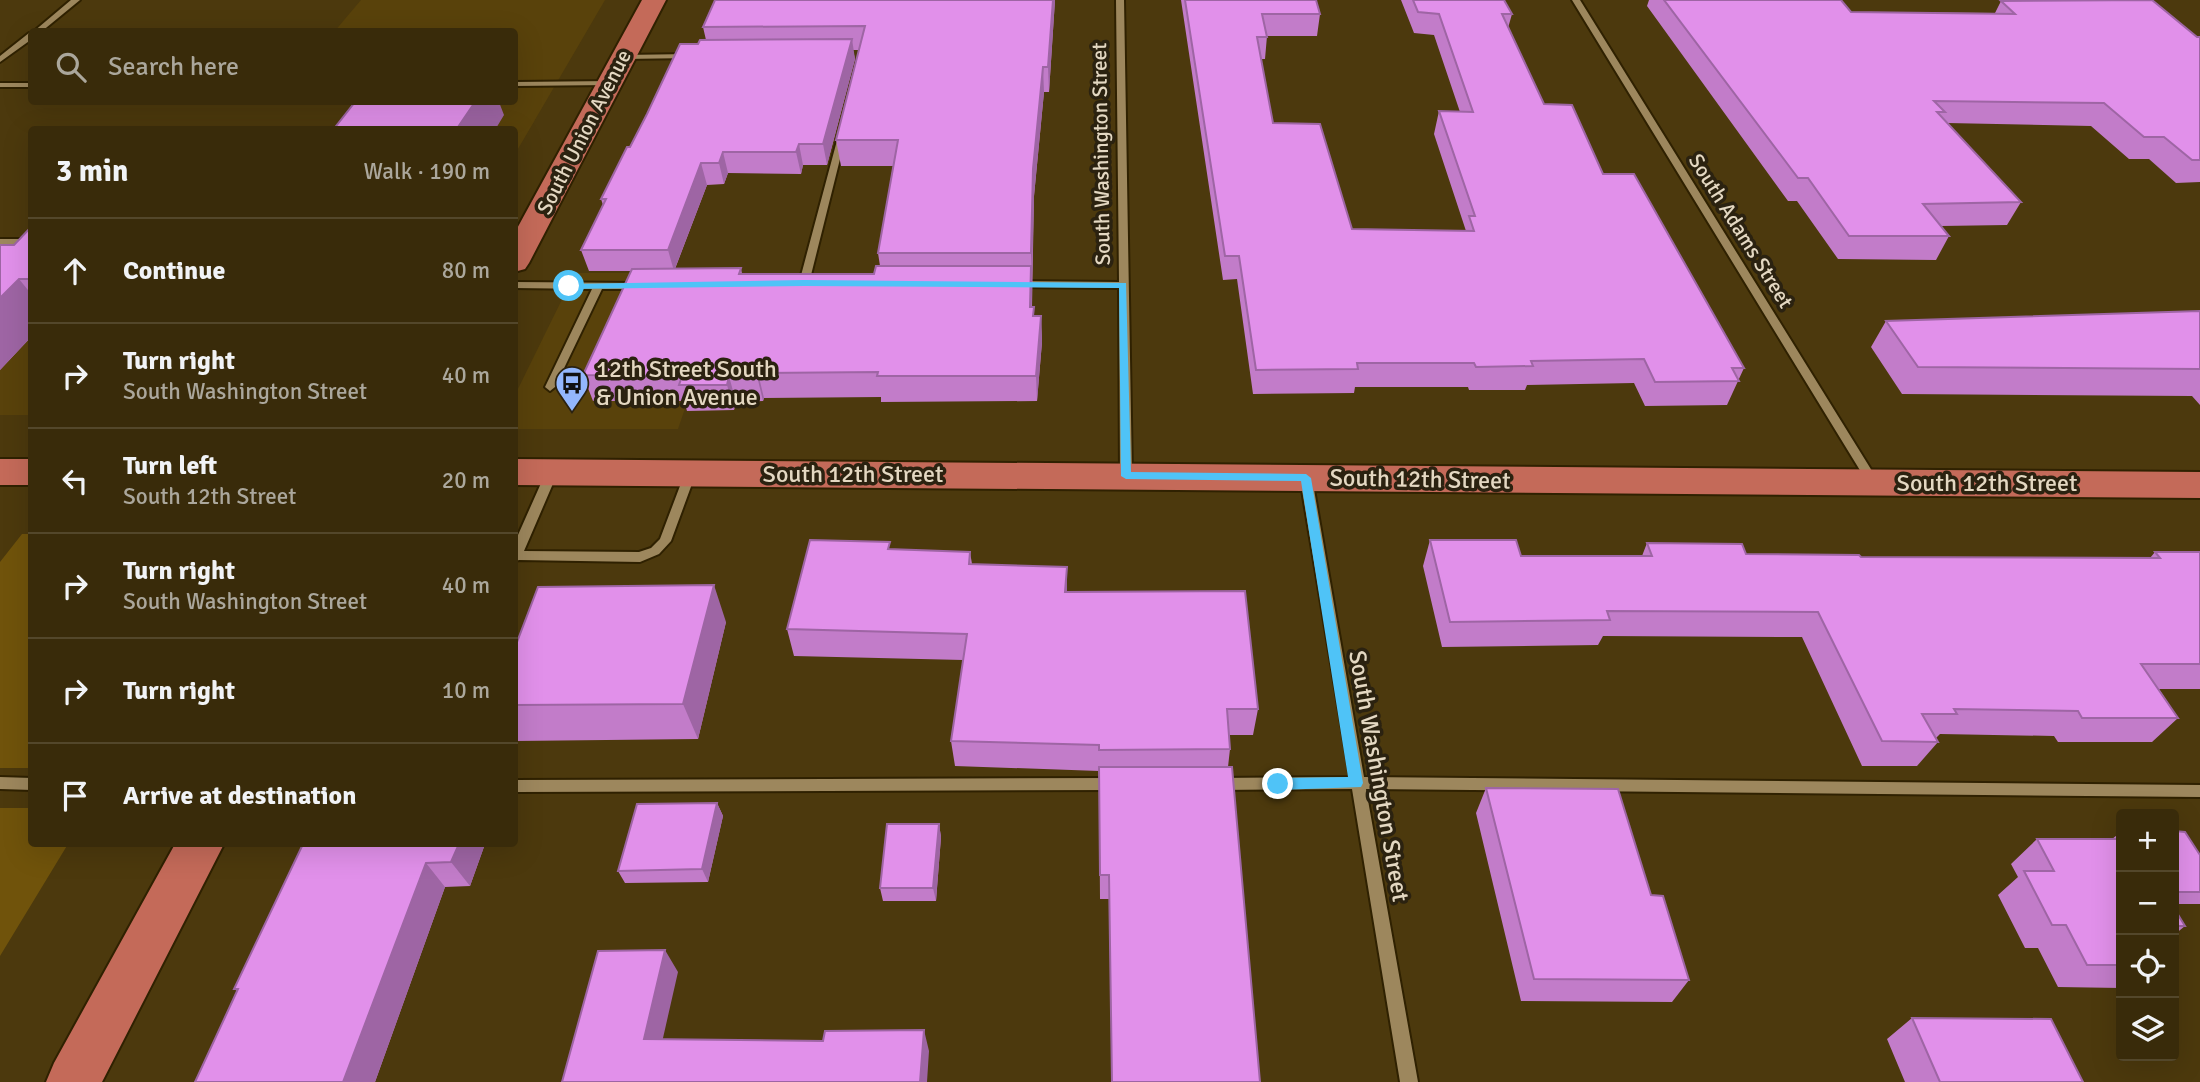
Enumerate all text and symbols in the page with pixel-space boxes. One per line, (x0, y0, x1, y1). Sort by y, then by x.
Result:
search box (28, 28, 518, 105)
street label: South Washington Street (1086, 42, 1116, 266)
street label: South Union Avenue (531, 45, 637, 219)
icon: search (52, 48, 90, 86)
text: Search here (108, 51, 239, 83)
street label: South Adams Street (1683, 149, 1799, 313)
text: 3 min (56, 153, 128, 190)
text: Walk · 190 m (364, 157, 490, 186)
icon: ahead (56, 252, 94, 290)
text: Continue (123, 255, 225, 287)
text: 80 m (442, 256, 490, 285)
route start (553, 270, 584, 301)
text: Turn right (123, 345, 235, 377)
place label: 12th Street South & Union Avenue (596, 354, 777, 412)
icon: right (56, 357, 94, 395)
text: 40 m (442, 361, 490, 390)
bus stop icon: 12th Street South & Union Avenue (553, 364, 591, 413)
text: South Washington Street (123, 377, 367, 406)
text: Turn left (123, 450, 217, 482)
street label: South 12th Street (763, 459, 943, 489)
icon: left (56, 462, 94, 500)
street label: South 12th Street (1329, 462, 1511, 496)
text: 20 m (442, 466, 490, 495)
street label: South 12th Street (1897, 468, 2077, 498)
text: South 12th Street (123, 482, 296, 511)
text: Turn right (123, 555, 235, 587)
icon: right (56, 567, 94, 605)
text: 40 m (442, 571, 490, 600)
text: South Washington Street (123, 587, 367, 616)
street label: South Washington Street (1342, 648, 1416, 904)
icon: right (56, 672, 94, 710)
text: Turn right (123, 675, 235, 707)
text: 10 m (442, 676, 490, 705)
route end (1262, 768, 1293, 799)
icon: arrive (56, 777, 94, 815)
text: Arrive at destination (123, 780, 356, 812)
map controls (2116, 809, 2179, 1061)
button: + (2116, 809, 2179, 872)
button: − (2116, 872, 2179, 935)
button: locate (2116, 935, 2179, 998)
button: layers (2116, 998, 2179, 1061)

